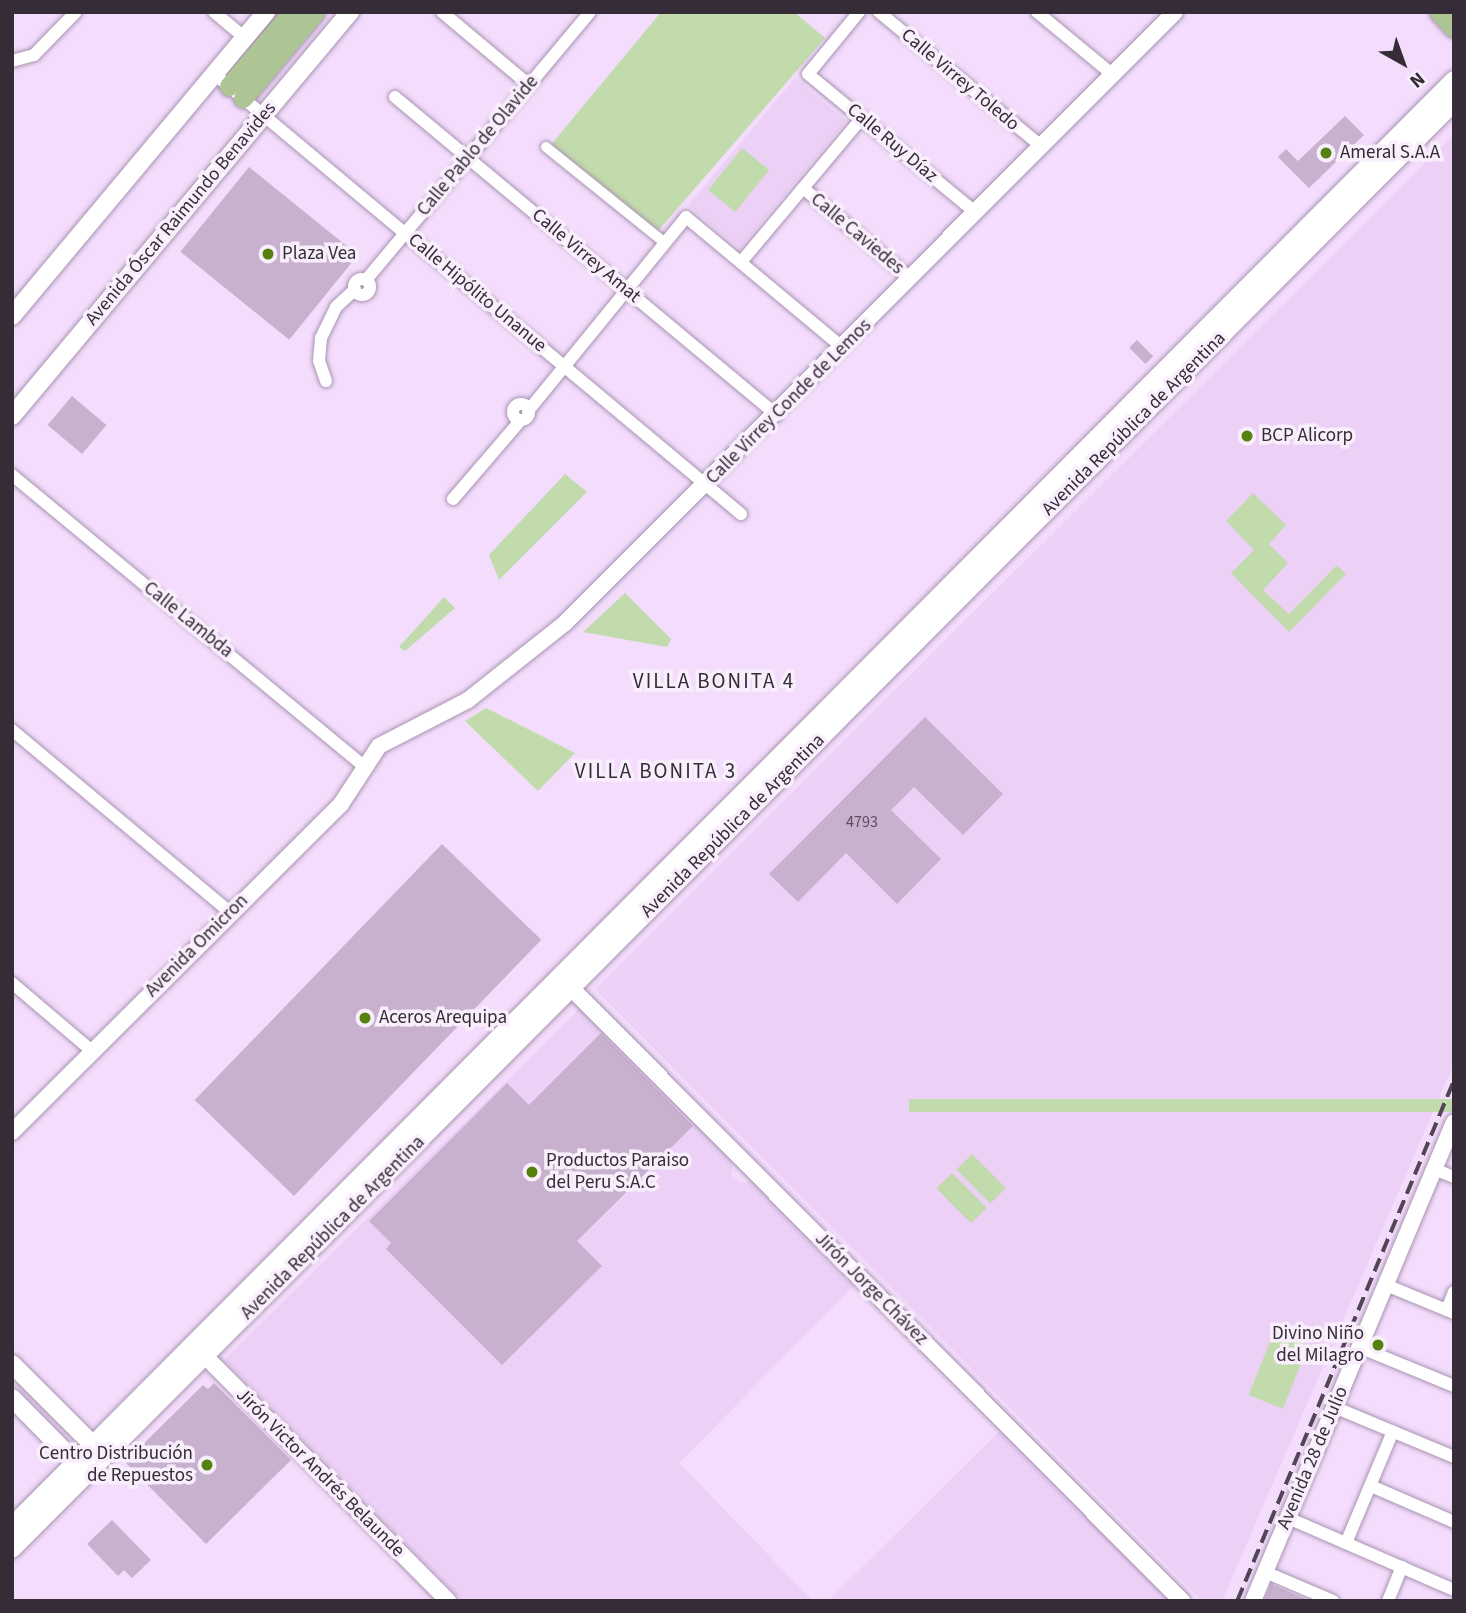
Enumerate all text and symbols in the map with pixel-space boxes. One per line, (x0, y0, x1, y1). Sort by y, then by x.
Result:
street label: Calle Virrey Toledo (896, 24, 1024, 136)
north arrow (1368, 28, 1438, 98)
text: N (1403, 65, 1430, 94)
street label: Calle Pablo de Olavide (412, 71, 544, 221)
street label: Avenida Óscar Raimundo Benavides (81, 98, 281, 330)
street label: Calle Ruy Díaz (842, 99, 942, 187)
place label: Ameral S.A.A (1340, 142, 1440, 164)
marker: Ameral S.A.A (1318, 145, 1334, 161)
street label: Calle Caviedes (806, 188, 908, 280)
street label: Calle Virrey Amat (527, 204, 645, 308)
street label: Calle Hipólito Unanue (403, 229, 551, 357)
place label: Plaza Vea (282, 243, 356, 265)
marker: Plaza Vea (260, 246, 276, 262)
street label: Calle Virrey Conde de Lemos (702, 315, 876, 489)
street label: Avenida República de Argentina (1037, 327, 1231, 521)
place label: BCP Alicorp (1261, 425, 1353, 447)
marker: BCP Alicorp (1239, 428, 1255, 444)
street label: Calle Lambda (139, 577, 237, 663)
district label: VILLA BONITA 4 (635, 668, 793, 694)
street label: Avenida República de Argentina (636, 729, 830, 923)
district label: VILLA BONITA 3 (577, 758, 735, 784)
house number: 4793 (846, 812, 878, 832)
street label: Avenida Omicron (141, 890, 253, 1002)
place label: Aceros Arequipa (379, 1007, 507, 1029)
marker: Aceros Arequipa (357, 1010, 373, 1026)
street label: Avenida República de Argentina (236, 1131, 430, 1325)
place label: Productos Paraiso del Peru S.A.C (546, 1150, 689, 1194)
marker: Productos Paraiso del Peru S.A.C (524, 1164, 540, 1180)
street label: Jirón Jorge Chávez (810, 1228, 932, 1350)
place label: Divino Niño del Milagro (1272, 1323, 1364, 1367)
marker: Divino Niño del Milagro (1370, 1337, 1386, 1353)
street label: Avenida 28 de Julio (1273, 1383, 1353, 1533)
street label: Jirón Victor Andrés Belaunde (231, 1384, 409, 1562)
place label: Centro Distribución de Repuestos (39, 1443, 193, 1487)
marker: Centro Distribución de Repuestos (199, 1457, 215, 1473)

